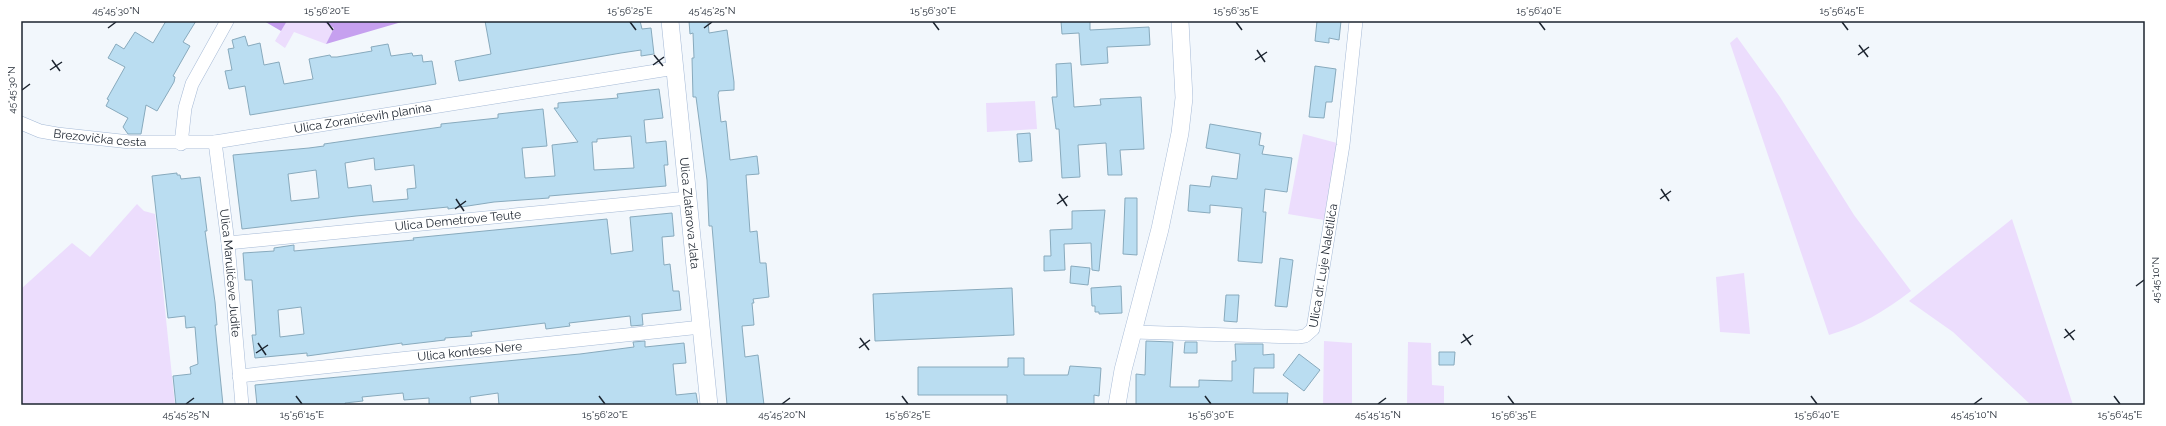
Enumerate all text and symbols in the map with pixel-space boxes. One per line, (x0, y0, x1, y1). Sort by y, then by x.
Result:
text: 45°45'30"N (92, 5, 140, 16)
text: 15°56'20"E (304, 5, 350, 16)
text: 15°56'25"E (607, 5, 653, 16)
text: 45°45'25"N (689, 5, 735, 16)
text: 15°56'30"E (910, 5, 956, 16)
text: 15°56'35"E (1213, 5, 1259, 16)
text: 15°56'40"E (1516, 5, 1562, 16)
text: 15°56'45"E (1820, 5, 1864, 16)
text: 45°45'30"N (6, 66, 17, 114)
street label: Ulica Zoranićevih planina (293, 100, 432, 136)
street label: Brezovička cesta (53, 127, 146, 149)
street label: Ulica Zlatarova zlata (677, 157, 702, 269)
street label: Ulica dr. Luje Naletilića (1306, 203, 1340, 329)
street label: Ulica Demetrove Teute (394, 207, 522, 234)
street label: Ulica Marulićeve Judite (217, 208, 243, 338)
text: 45°45'10"N (2150, 257, 2161, 303)
street label: Ulica kontese Nere (417, 339, 523, 364)
text: 45°45'25"N (163, 409, 209, 420)
text: 15°56'15"E (280, 409, 324, 420)
text: 15°56'20"E (582, 409, 628, 420)
text: 45°45'20"N (758, 409, 806, 420)
text: 15°56'25"E (885, 409, 931, 420)
text: 15°56'30"E (1188, 409, 1234, 420)
text: 45°45'15"N (1355, 409, 1401, 420)
text: 15°56'35"E (1491, 409, 1537, 420)
text: 15°56'40"E (1794, 409, 1840, 420)
text: 45°45'10"N (1951, 409, 1997, 420)
text: 15°56'45"E (2098, 409, 2142, 420)

